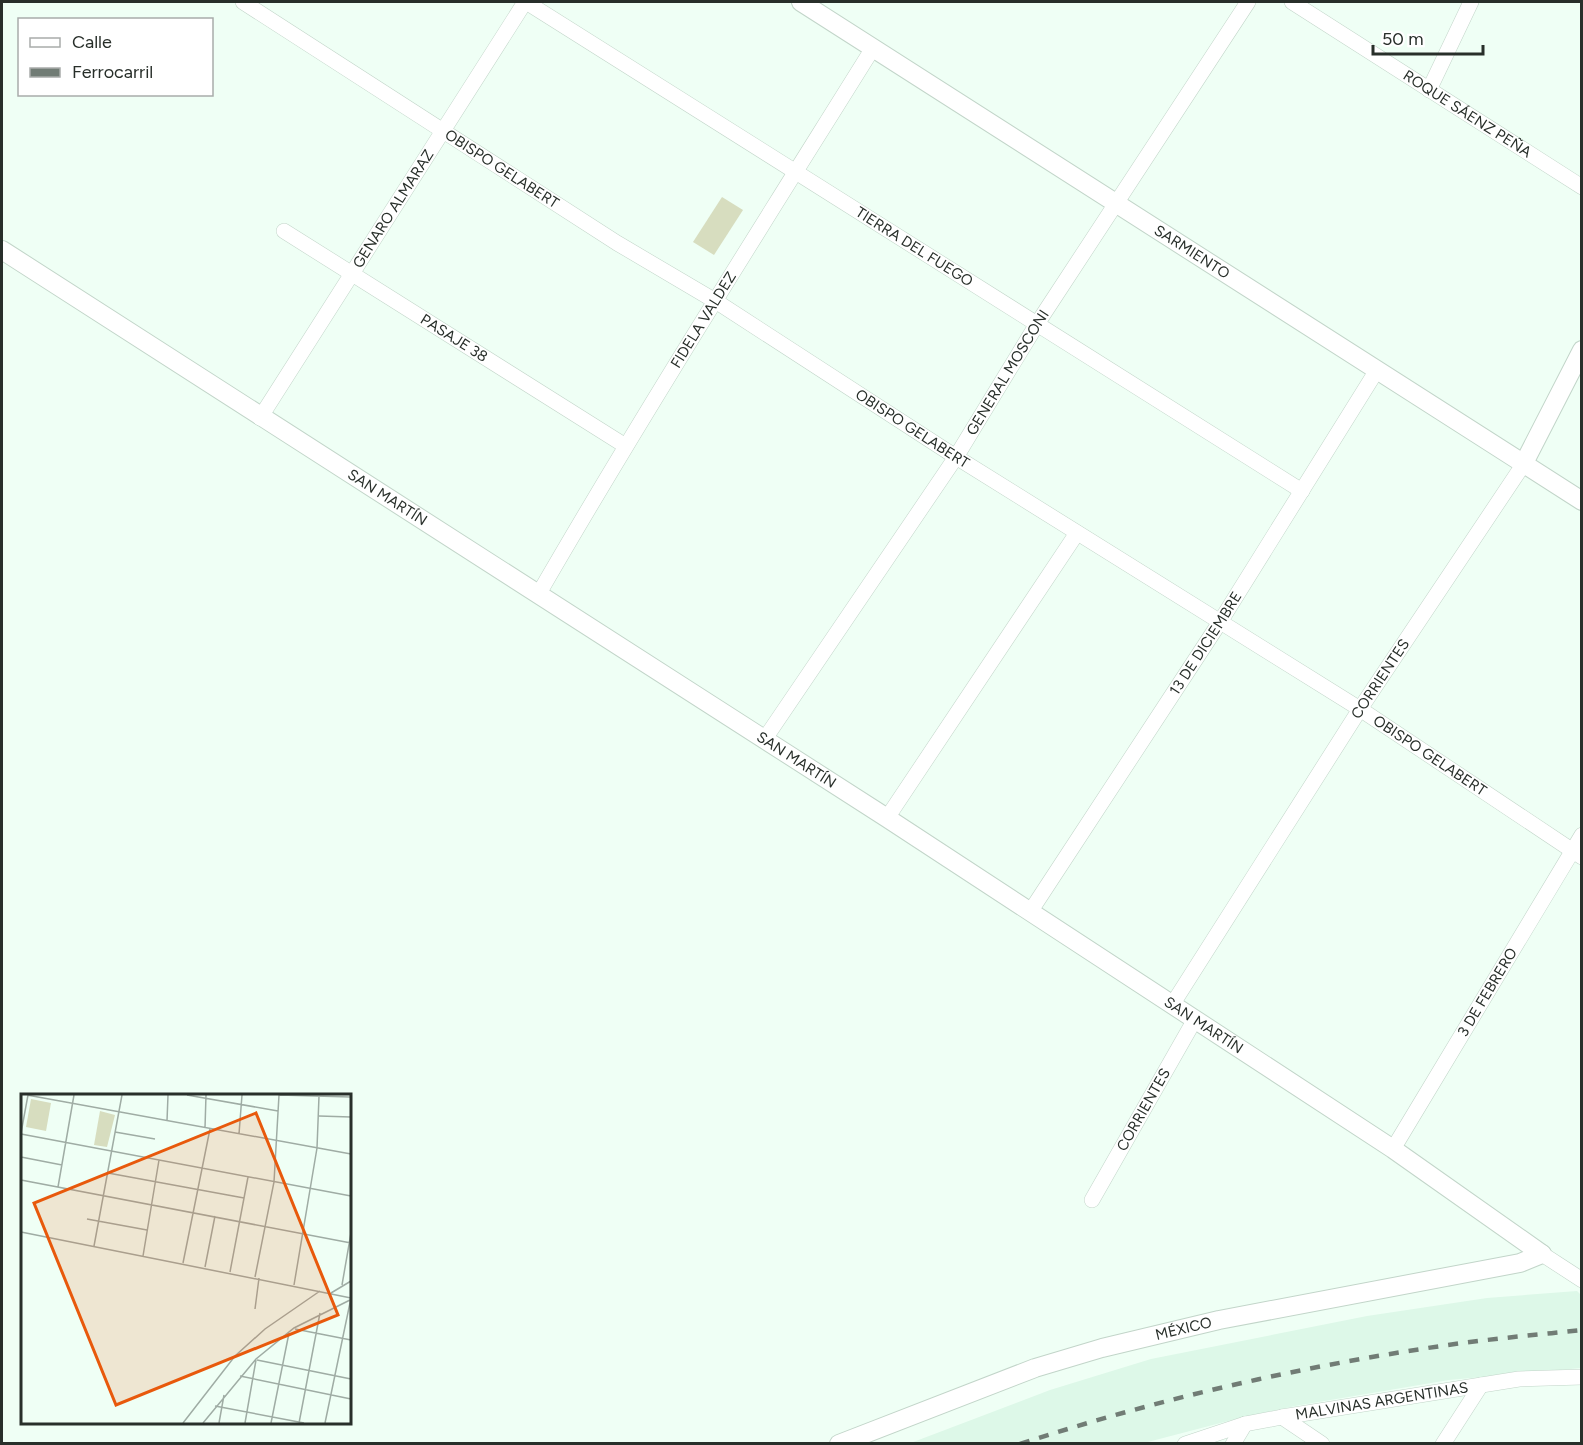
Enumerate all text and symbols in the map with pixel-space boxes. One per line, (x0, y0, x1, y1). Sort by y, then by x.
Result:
legend (18, 18, 213, 96)
scale bar (1373, 18, 1482, 56)
text: 50 m (1382, 28, 1424, 50)
text: Calle (72, 31, 112, 53)
text: Ferrocarril (72, 61, 153, 83)
street label: ROQUE SÁENZ PEÑA (1400, 66, 1535, 161)
street label: OBISPO GELABERT (442, 125, 563, 213)
street label: GENARO ALMARAZ (349, 146, 438, 271)
street label: TIERRA DEL FUEGO (852, 203, 976, 290)
street label: SARMIENTO (1151, 221, 1233, 283)
street label: FIDELA VALDEZ (667, 268, 740, 371)
street label: GENERAL MOSCONI (962, 306, 1053, 438)
street label: PASAJE 38 (417, 310, 491, 366)
street label: OBISPO GELABERT (852, 385, 973, 473)
street label: SAN MARTÍN (344, 465, 431, 530)
street label: 13 DE DICIEMBRE (1166, 588, 1246, 698)
street label: CORRIENTES (1347, 635, 1413, 722)
street label: OBISPO GELABERT (1370, 711, 1490, 800)
street label: SAN MARTÍN (753, 728, 840, 792)
street label: 3 DE FEBRERO (1454, 945, 1521, 1040)
street label: SAN MARTÍN (1161, 993, 1247, 1058)
street label: CORRIENTES (1113, 1065, 1174, 1154)
inset map (21, 1094, 351, 1424)
street label: MÉXICO (1154, 1313, 1214, 1344)
street label: MALVINAS ARGENTINAS (1294, 1378, 1469, 1424)

